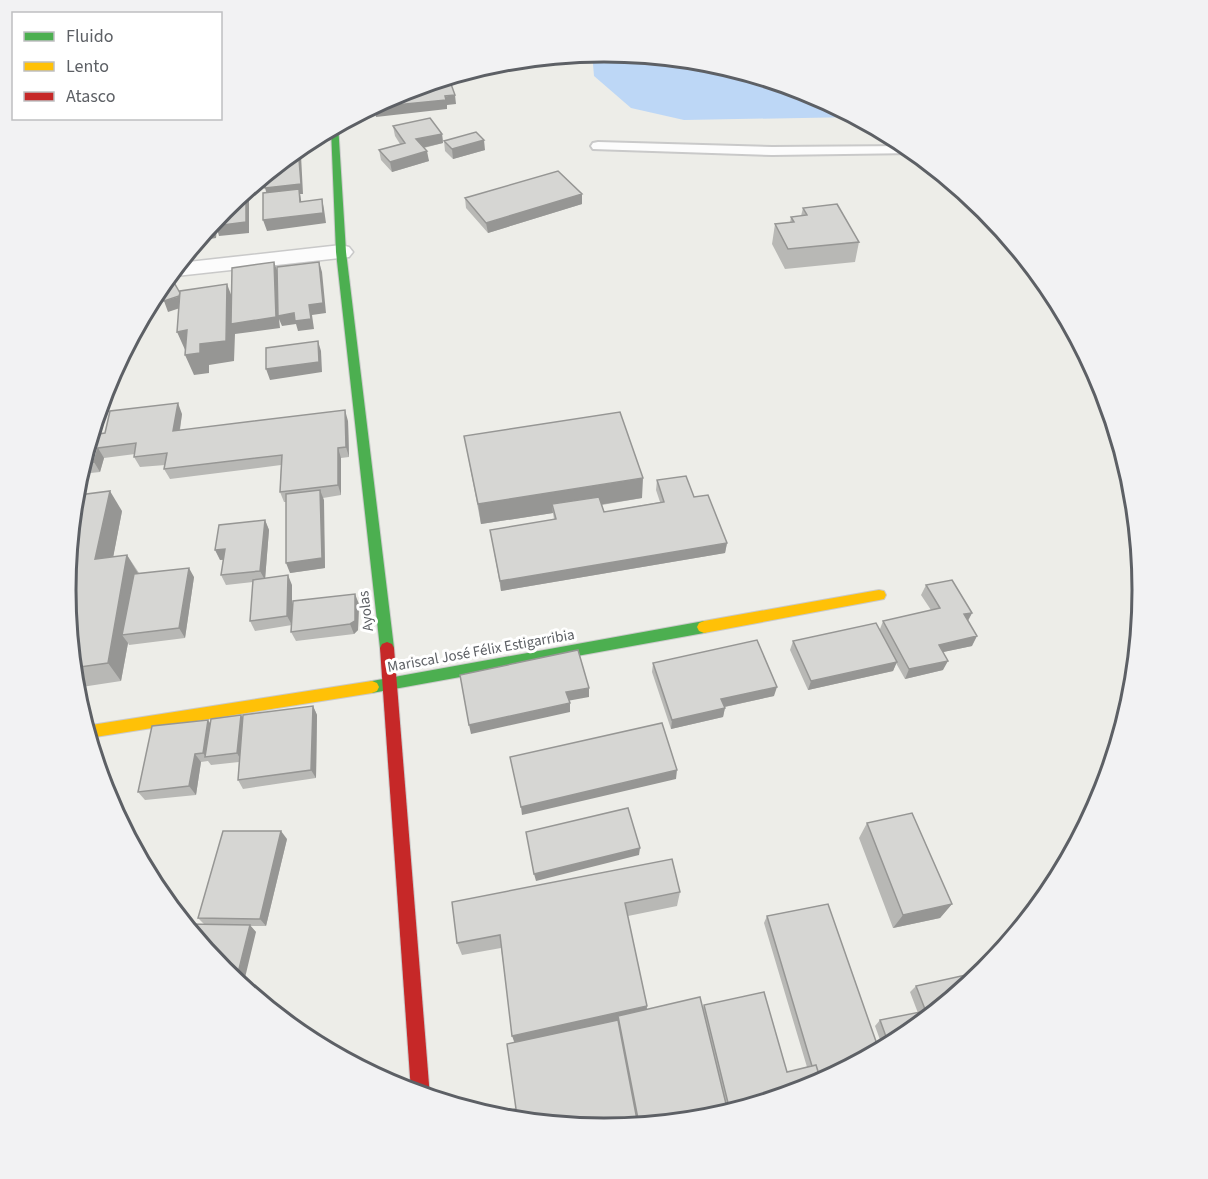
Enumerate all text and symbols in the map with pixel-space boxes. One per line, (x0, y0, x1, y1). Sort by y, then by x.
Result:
legend (12, 12, 222, 120)
text: Fluido (66, 24, 113, 49)
text: Lento (66, 54, 109, 79)
text: Atasco (66, 84, 115, 109)
street label: Ayolas (353, 589, 379, 633)
street label: Mariscal José Félix Estigarribia (386, 624, 576, 678)

